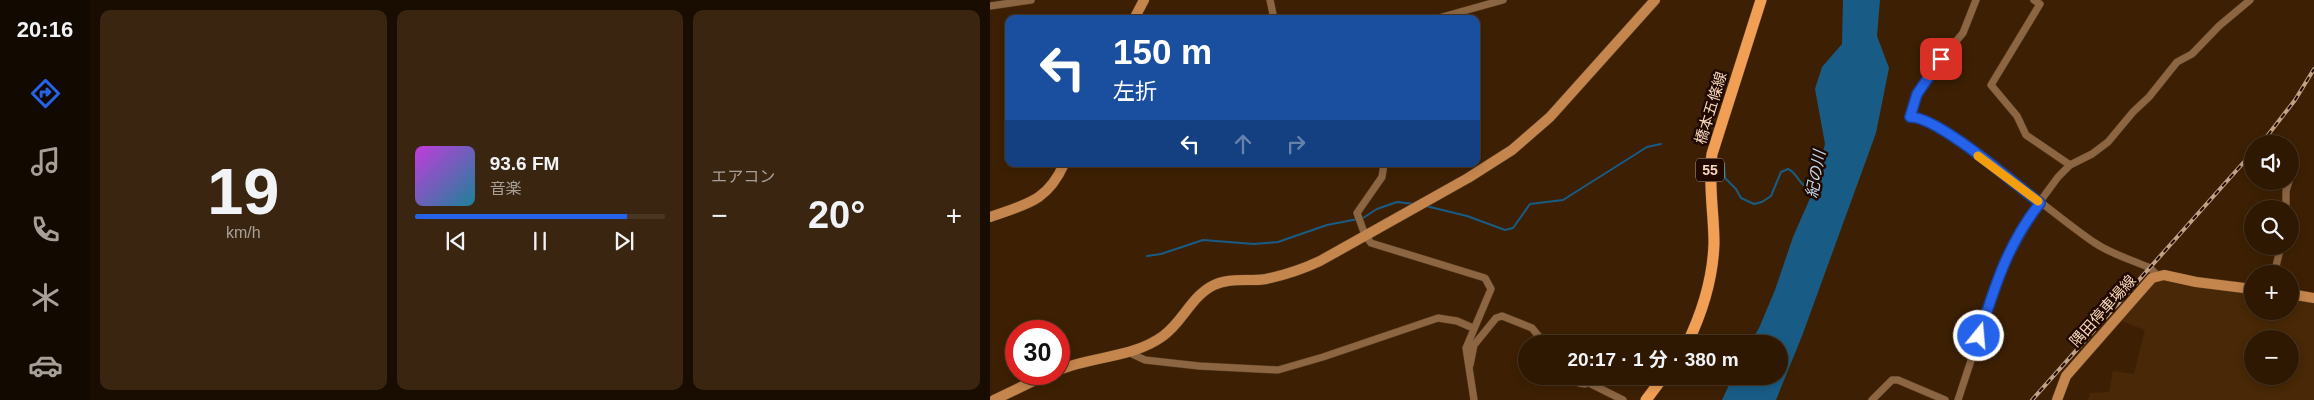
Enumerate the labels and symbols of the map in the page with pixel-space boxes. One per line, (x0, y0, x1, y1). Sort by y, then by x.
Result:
pin (1920, 38, 1962, 80)
street label: 橋本五條線 (1691, 69, 1730, 146)
water label: 紀の川 (1803, 147, 1828, 199)
road number: 55 (1696, 158, 1724, 182)
street label: 隅田停車場線 (2066, 272, 2139, 350)
position arrow (1952, 309, 2004, 361)
speed limit sign: 30 (1005, 320, 1070, 385)

